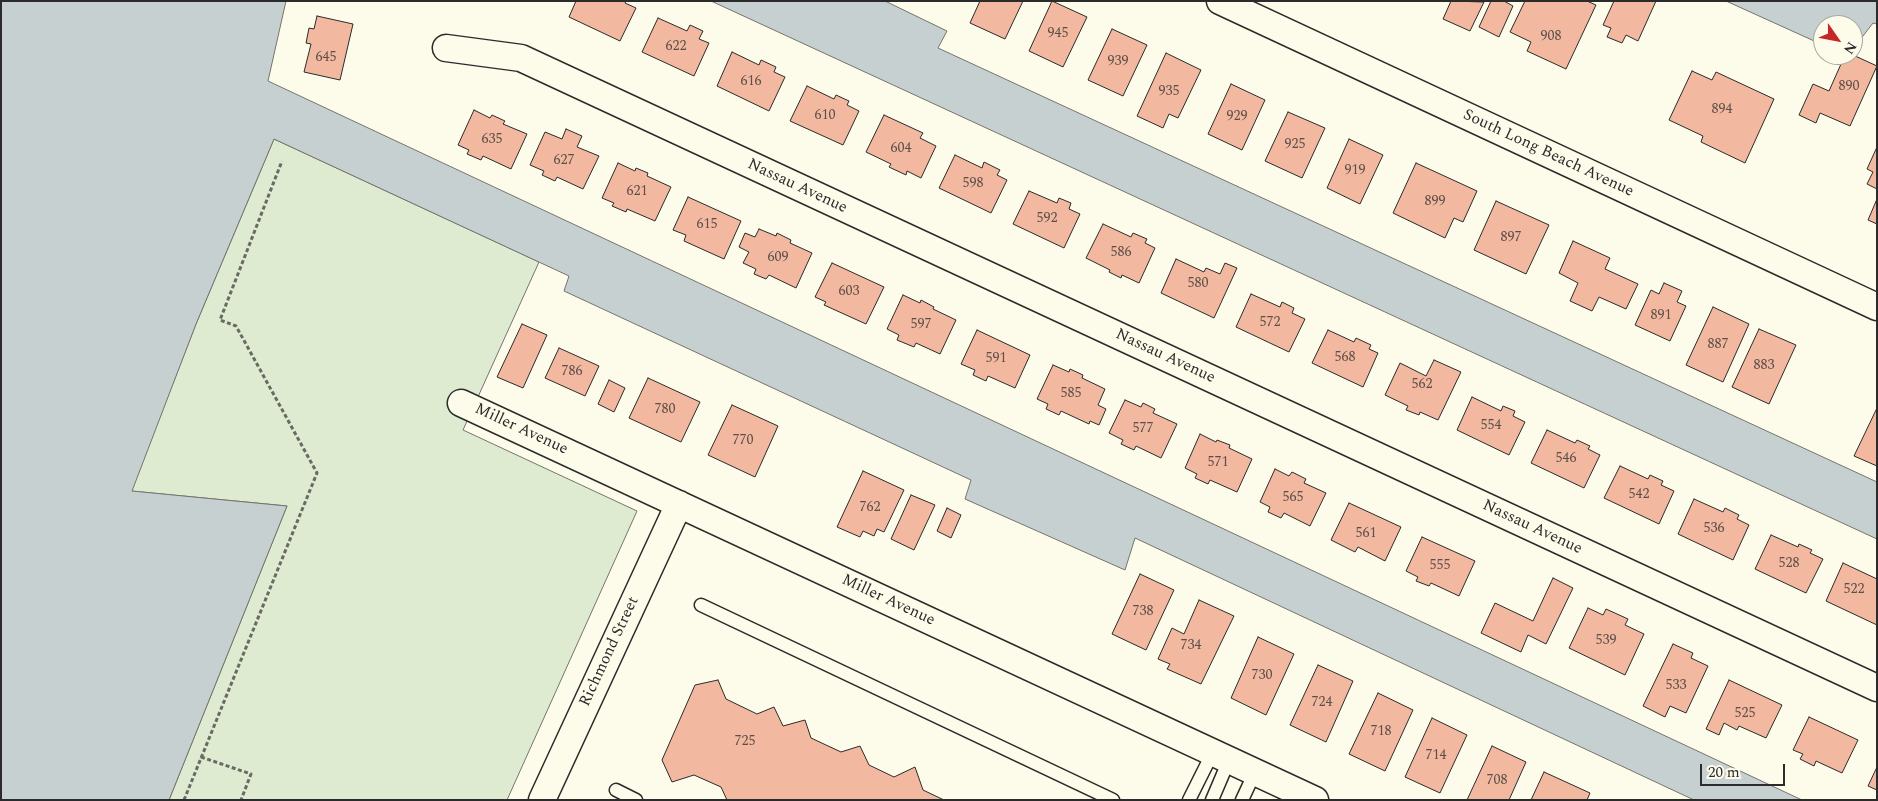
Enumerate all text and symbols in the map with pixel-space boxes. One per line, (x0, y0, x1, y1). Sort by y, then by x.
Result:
north arrow (1813, 15, 1863, 65)
house number: 945 (1048, 26, 1068, 42)
house number: 908 (1541, 29, 1561, 45)
text: N (1838, 37, 1862, 58)
house number: 622 (666, 39, 686, 55)
house number: 645 (316, 50, 336, 66)
house number: 939 (1108, 54, 1128, 70)
house number: 616 (741, 74, 761, 90)
house number: 890 (1839, 79, 1859, 95)
house number: 935 (1159, 84, 1179, 100)
house number: 894 (1712, 102, 1732, 118)
street label: South Long Beach Avenue (1460, 106, 1636, 202)
house number: 610 (815, 108, 835, 124)
house number: 929 (1227, 109, 1247, 125)
house number: 635 (482, 132, 502, 148)
house number: 925 (1285, 137, 1305, 153)
house number: 604 (891, 141, 911, 157)
house number: 627 (554, 153, 574, 169)
street label: Nassau Avenue (744, 156, 850, 218)
house number: 919 (1345, 163, 1365, 179)
house number: 598 (963, 176, 983, 192)
house number: 621 (627, 184, 647, 200)
house number: 899 (1425, 194, 1445, 210)
house number: 592 (1037, 211, 1057, 227)
house number: 615 (697, 217, 717, 233)
house number: 897 (1501, 230, 1521, 246)
house number: 586 (1111, 245, 1131, 261)
house number: 609 (768, 250, 788, 266)
house number: 580 (1188, 276, 1208, 292)
house number: 603 (839, 284, 859, 300)
house number: 891 (1651, 308, 1671, 324)
house number: 572 (1260, 315, 1280, 331)
house number: 597 (911, 317, 931, 333)
street label: Nassau Avenue (1112, 326, 1218, 388)
house number: 887 (1708, 337, 1728, 353)
house number: 568 (1335, 350, 1355, 366)
house number: 591 (986, 351, 1006, 367)
house number: 883 (1754, 358, 1774, 374)
house number: 786 (562, 364, 582, 380)
house number: 562 (1412, 377, 1432, 393)
house number: 585 (1061, 386, 1081, 402)
street label: Miller Avenue (471, 400, 571, 460)
house number: 780 (655, 402, 675, 418)
house number: 554 (1481, 418, 1501, 434)
house number: 577 (1133, 421, 1153, 437)
house number: 770 (733, 433, 753, 449)
house number: 546 (1556, 451, 1576, 467)
house number: 571 (1208, 455, 1228, 471)
house number: 542 (1629, 487, 1649, 503)
house number: 565 (1283, 490, 1303, 506)
street label: Nassau Avenue (1479, 497, 1585, 559)
house number: 762 (860, 500, 880, 516)
house number: 536 (1704, 521, 1724, 537)
house number: 561 (1356, 526, 1376, 542)
house number: 528 (1779, 556, 1799, 572)
house number: 555 (1430, 558, 1450, 574)
street label: Miller Avenue (838, 571, 938, 631)
house number: 522 (1844, 582, 1864, 598)
street label: Richmond Street (576, 594, 644, 710)
house number: 738 (1133, 604, 1153, 620)
house number: 539 (1596, 633, 1616, 649)
house number: 734 (1181, 638, 1201, 654)
house number: 730 (1252, 668, 1272, 684)
house number: 533 (1666, 678, 1686, 694)
house number: 724 (1312, 695, 1332, 711)
house number: 525 (1735, 706, 1755, 722)
house number: 718 (1371, 724, 1391, 740)
house number: 725 (735, 734, 755, 750)
house number: 714 (1426, 748, 1446, 764)
scale bar (1703, 754, 1788, 786)
text: 20 m (1708, 761, 1740, 784)
house number: 708 (1487, 773, 1507, 789)

